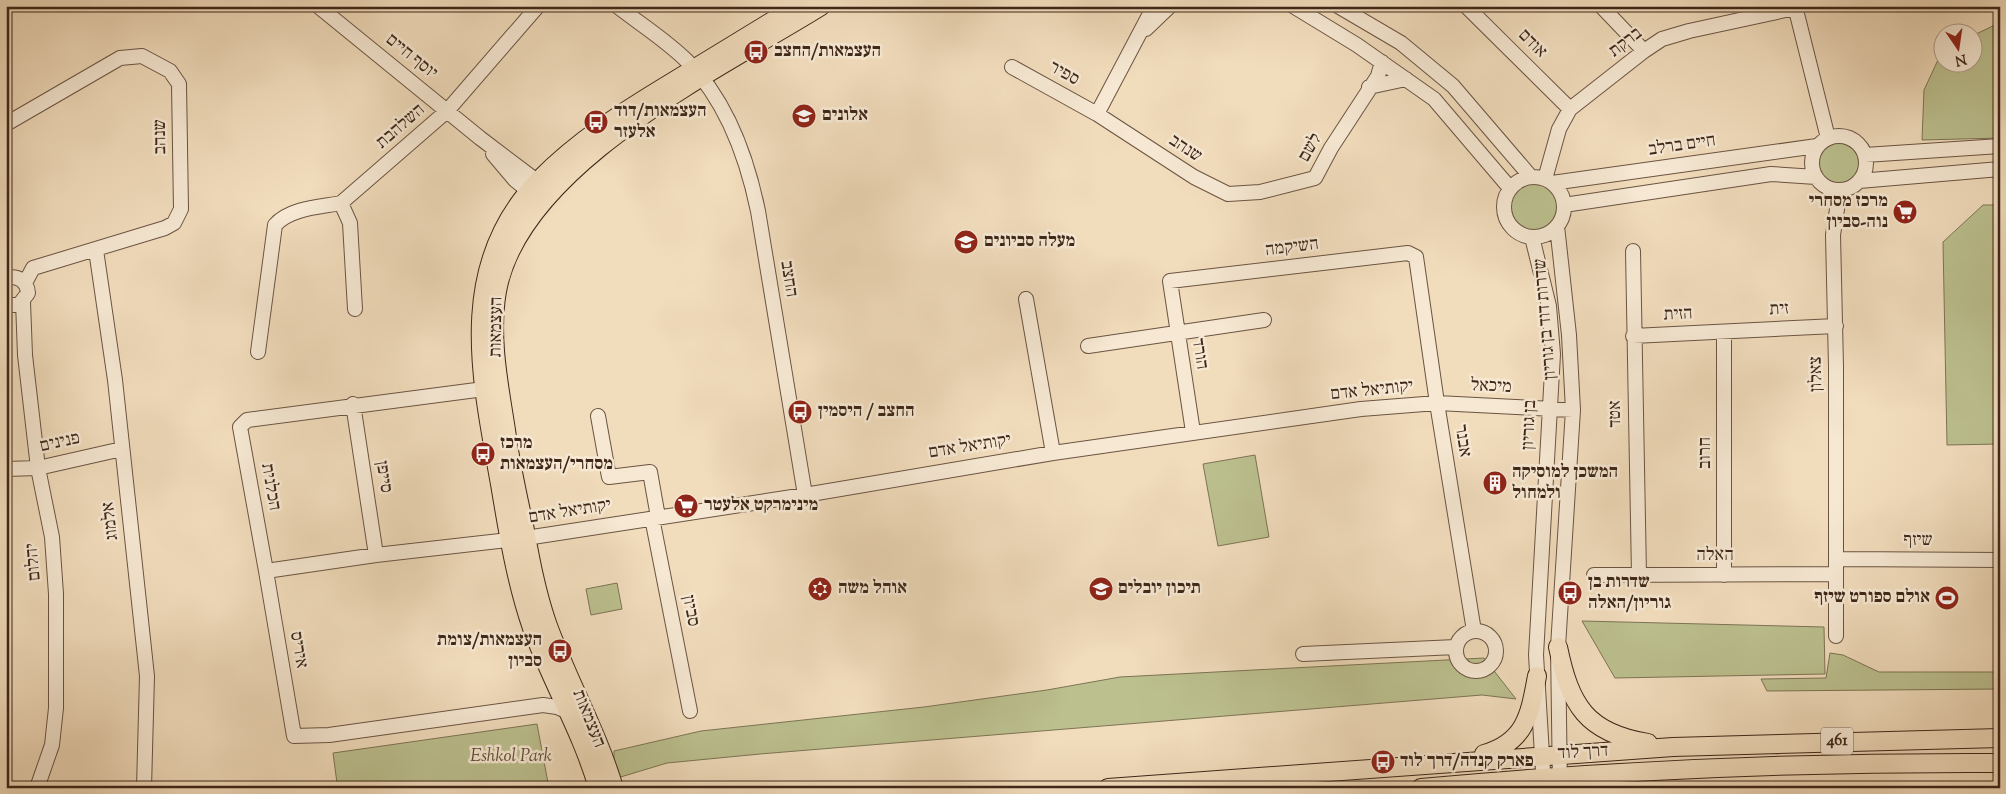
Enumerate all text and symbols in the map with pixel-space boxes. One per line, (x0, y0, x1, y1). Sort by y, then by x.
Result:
street label: ברקת (1604, 21, 1649, 64)
north arrow (1934, 22, 1984, 72)
street label: אודם (1511, 23, 1553, 65)
street label: יוסף חיים (379, 28, 443, 86)
bus stop icon: העצמאות/החצב (743, 39, 769, 65)
place label: העצמאות/החצב (774, 39, 881, 65)
text: N (1953, 48, 1968, 70)
street label: ספיר (1044, 55, 1084, 93)
street label: השלהבת (371, 98, 431, 156)
place label: העצמאות/דוד אלעזר (614, 99, 707, 146)
school or university icon: אלונים (791, 103, 817, 129)
place label: אלונים (822, 103, 868, 129)
bus stop icon: העצמאות/דוד אלעזר (583, 109, 609, 135)
street label: שנהב (148, 119, 174, 155)
street label: שנהב (1163, 128, 1207, 170)
street label: חיים ברלב (1647, 128, 1717, 164)
street label: לשם (1292, 129, 1330, 167)
place label: מרכז מסחרי נוה-סביון (1809, 189, 1888, 236)
supermarket icon: מרכז מסחרי נוה-סביון (1892, 199, 1918, 225)
school or university icon: מעלה סביונים (953, 229, 979, 255)
place label: מעלה סביונים (984, 229, 1075, 255)
street label: השיקמה (1264, 232, 1320, 264)
street label: שדרות דוד בן גוריון (1528, 257, 1564, 381)
street label: החצב (772, 259, 804, 299)
street label: העצמאות (483, 296, 511, 358)
street label: זית (1769, 297, 1789, 323)
street label: הזית (1663, 301, 1693, 329)
street label: הורד (1184, 337, 1214, 371)
street label: צאלון (1804, 356, 1830, 392)
street label: מיכאל (1470, 373, 1512, 401)
street label: יקותיאל אדם (1329, 374, 1415, 408)
bus stop icon: החצב / היסמין (787, 399, 813, 425)
place label: החצב / היסמין (818, 399, 915, 425)
street label: בן גוריון (1516, 399, 1544, 451)
street label: אטד (1603, 400, 1629, 428)
street label: אבנר (1447, 423, 1477, 459)
street label: פנינים (37, 426, 83, 460)
street label: יקותיאל אדם (927, 428, 1013, 466)
place label: מרכז מסחרי/העצמאות (500, 431, 613, 478)
street label: חרוב (1693, 437, 1719, 469)
bus stop icon: מרכז מסחרי/העצמאות (470, 441, 496, 467)
street label: סייפן (368, 459, 398, 495)
place label: המשכן למוסיקה ולמחול (1512, 460, 1618, 507)
street label: הכלנית (253, 461, 287, 513)
building icon: המשכן למוסיקה ולמחול (1482, 470, 1508, 496)
street label: יקותיאל אדם (527, 493, 613, 531)
supermarket icon: מינימרקט אלעטר (673, 493, 699, 519)
place label: מינימרקט אלעטר (704, 493, 818, 519)
street label: אלמוג (96, 500, 126, 542)
street label: שיזף (1903, 528, 1933, 554)
street label: יהלום (19, 542, 49, 582)
street label: האלה (1696, 543, 1734, 569)
place label: שדרות בן גוריון/האלה (1588, 570, 1671, 617)
synagogue icon: אוהל משה (807, 576, 833, 602)
place label: אוהל משה (838, 576, 907, 602)
school or university icon: תיכון יובלים (1088, 576, 1114, 602)
place label: תיכון יובלים (1118, 576, 1201, 602)
bus stop icon: שדרות בן גוריון/האלה (1557, 580, 1583, 606)
place label: אולם ספורט שיזף (1814, 585, 1930, 611)
sports icon: אולם ספורט שיזף (1934, 585, 1960, 611)
street label: סביון (674, 593, 706, 629)
place label: העצמאות/צומת סביון (437, 628, 542, 675)
street label: איריס (282, 630, 314, 670)
bus stop icon: העצמאות/צומת סביון (547, 638, 573, 664)
street label: העצמאות (565, 686, 611, 752)
road number: 461 (1821, 728, 1853, 754)
street label: דרך לוד (1557, 739, 1609, 767)
park label: Eshkol Park (470, 744, 552, 770)
bus stop icon: פארק קנדה/דרך לוד (1370, 749, 1396, 775)
place label: פארק קנדה/דרך לוד (1400, 749, 1534, 775)

